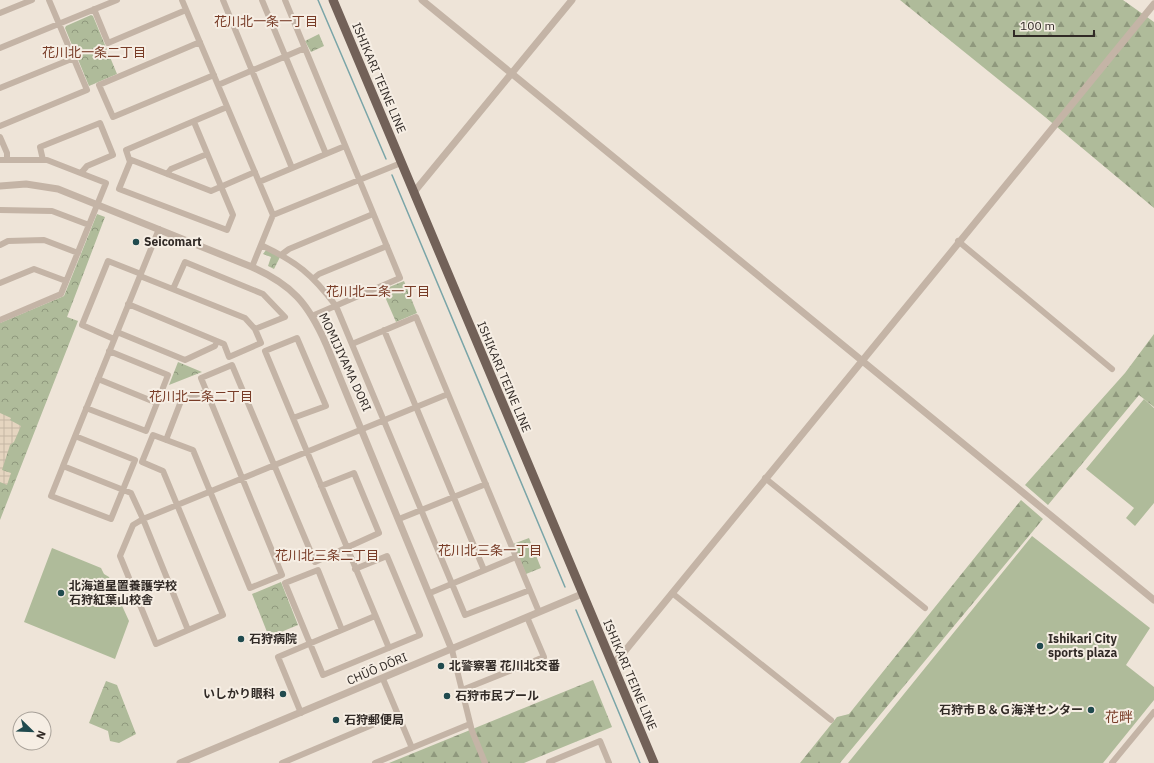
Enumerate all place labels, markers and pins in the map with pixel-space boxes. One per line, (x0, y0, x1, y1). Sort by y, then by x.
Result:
place label: Seicomart (144, 234, 202, 249)
marker: Seicomart (131, 237, 141, 247)
place label: 北海道星置養護学校 石狩紅葉山校舎 (69, 578, 177, 607)
marker: 北海道星置養護学校 石狩紅葉山校舎 (56, 588, 66, 598)
place label: 石狩病院 (249, 631, 297, 646)
place label: Ishikari City sports plaza (1048, 631, 1117, 660)
marker: 石狩病院 (236, 634, 246, 644)
marker: Ishikari City sports plaza (1035, 641, 1045, 651)
place label: 北警察署 花川北交番 (449, 658, 561, 673)
marker: 北警察署 花川北交番 (436, 661, 446, 671)
place label: いしかり眼科 (203, 686, 275, 701)
place label: 石狩市民プール (455, 688, 539, 703)
marker: いしかり眼科 (278, 689, 288, 699)
marker: 石狩市民プール (442, 691, 452, 701)
place label: 石狩市Ｂ＆Ｇ海洋センター (939, 702, 1083, 717)
marker: 石狩市Ｂ＆Ｇ海洋センター (1086, 705, 1096, 715)
place label: 石狩郵便局 (344, 712, 404, 727)
marker: 石狩郵便局 (331, 715, 341, 725)

